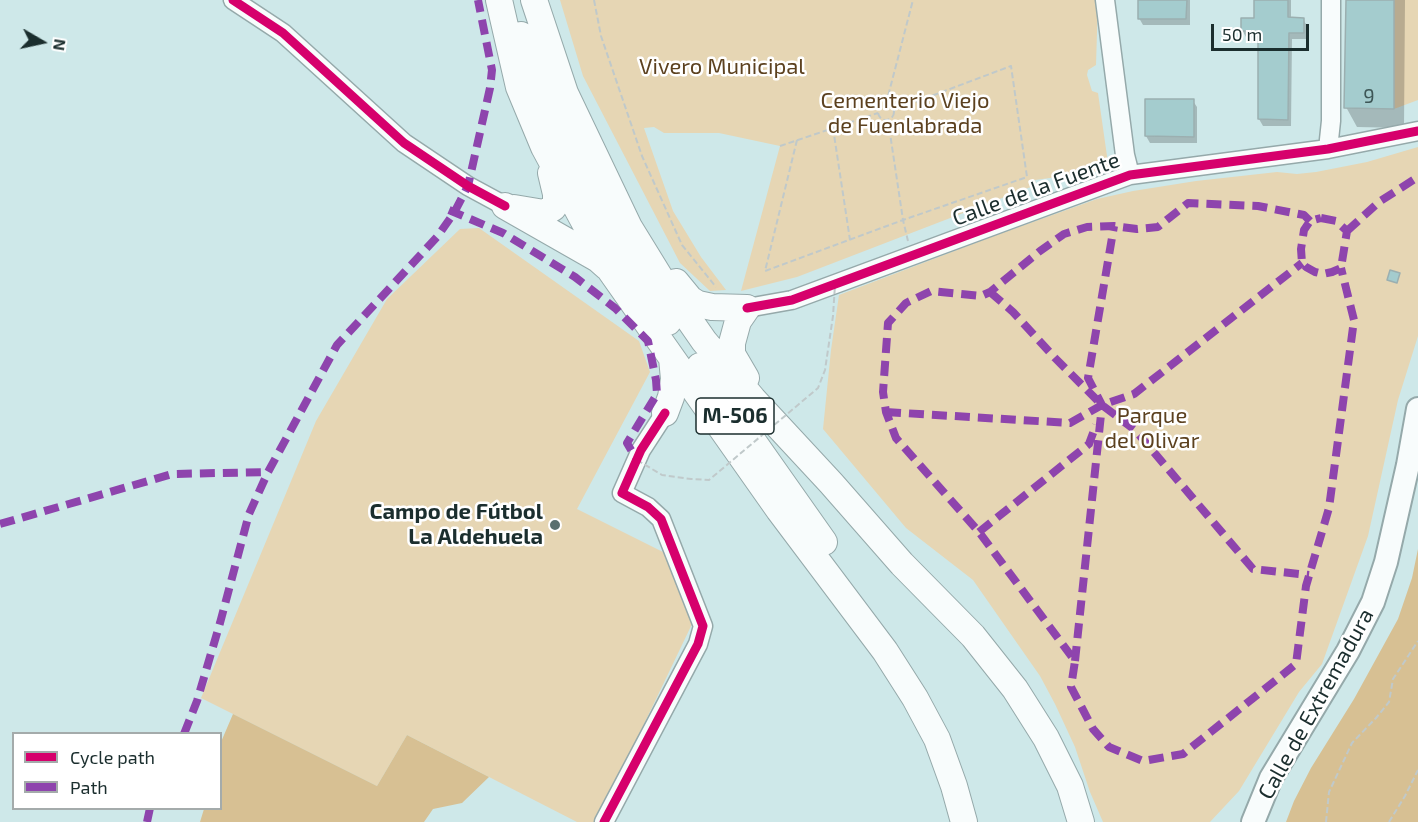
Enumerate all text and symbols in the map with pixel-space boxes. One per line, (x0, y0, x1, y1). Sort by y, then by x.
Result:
north arrow (12, 12, 72, 72)
scale bar (1214, 12, 1312, 50)
text: 50 m (1222, 23, 1262, 45)
text: N (50, 38, 71, 52)
park label: Vivero Municipal (639, 54, 805, 80)
house number: 9 (1363, 84, 1375, 108)
park label: Cementerio Viejo de Fuenlabrada (821, 88, 989, 140)
street label: Calle de la Fuente (949, 146, 1123, 232)
road number: M-506 (696, 398, 774, 434)
park label: Parque del Olivar (1105, 403, 1199, 454)
place label: Campo de Fútbol La Aldehuela (370, 499, 543, 550)
marker: Campo de Fútbol La Aldehuela (548, 518, 562, 532)
street label: Calle de Extremadura (1253, 604, 1379, 804)
legend (12, 732, 222, 810)
text: Cycle path (70, 746, 155, 768)
text: Path (70, 776, 108, 798)

